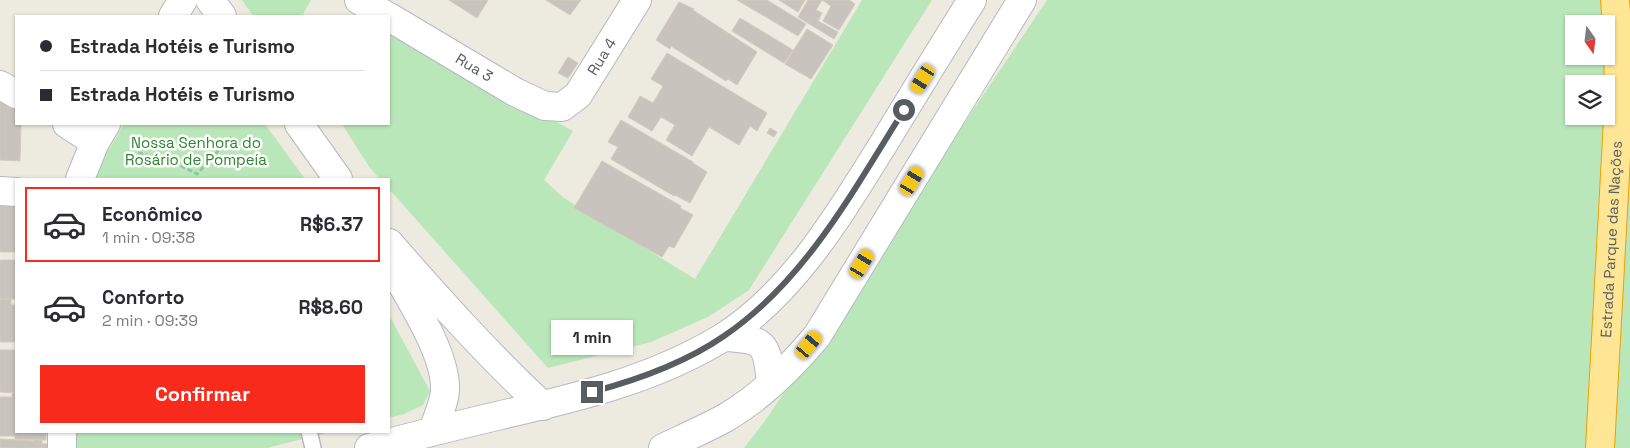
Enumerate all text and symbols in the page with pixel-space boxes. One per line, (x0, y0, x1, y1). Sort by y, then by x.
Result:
north arrow (1565, 15, 1615, 65)
map controls (1565, 15, 1615, 125)
text: Estrada Hotéis e Turismo (70, 34, 295, 59)
street label: Rua 4 (583, 34, 620, 79)
street label: Rua 3 (452, 49, 496, 86)
car (908, 62, 937, 96)
button: layers (1565, 75, 1615, 125)
text: Estrada Hotéis e Turismo (70, 82, 295, 107)
route start (893, 99, 915, 121)
park label: Nossa Senhora do Rosário de Pompeía (125, 133, 267, 169)
street label: Estrada Parque das Nações (1596, 140, 1626, 338)
car (897, 164, 926, 198)
icon: car (42, 202, 87, 247)
text: Econômico (102, 202, 203, 227)
text: R$6.37 (300, 212, 363, 237)
text: 1 min · 09:38 (102, 227, 195, 248)
car (847, 247, 876, 281)
icon: car (42, 285, 87, 330)
text: Conforto (102, 285, 184, 310)
text: R$8.60 (299, 295, 363, 320)
text: 2 min · 09:39 (102, 310, 198, 331)
callout: 1 min (551, 320, 633, 354)
text: 1 min (572, 327, 612, 348)
car (793, 329, 824, 361)
button: Confirmar (40, 365, 365, 423)
route end (581, 381, 603, 403)

